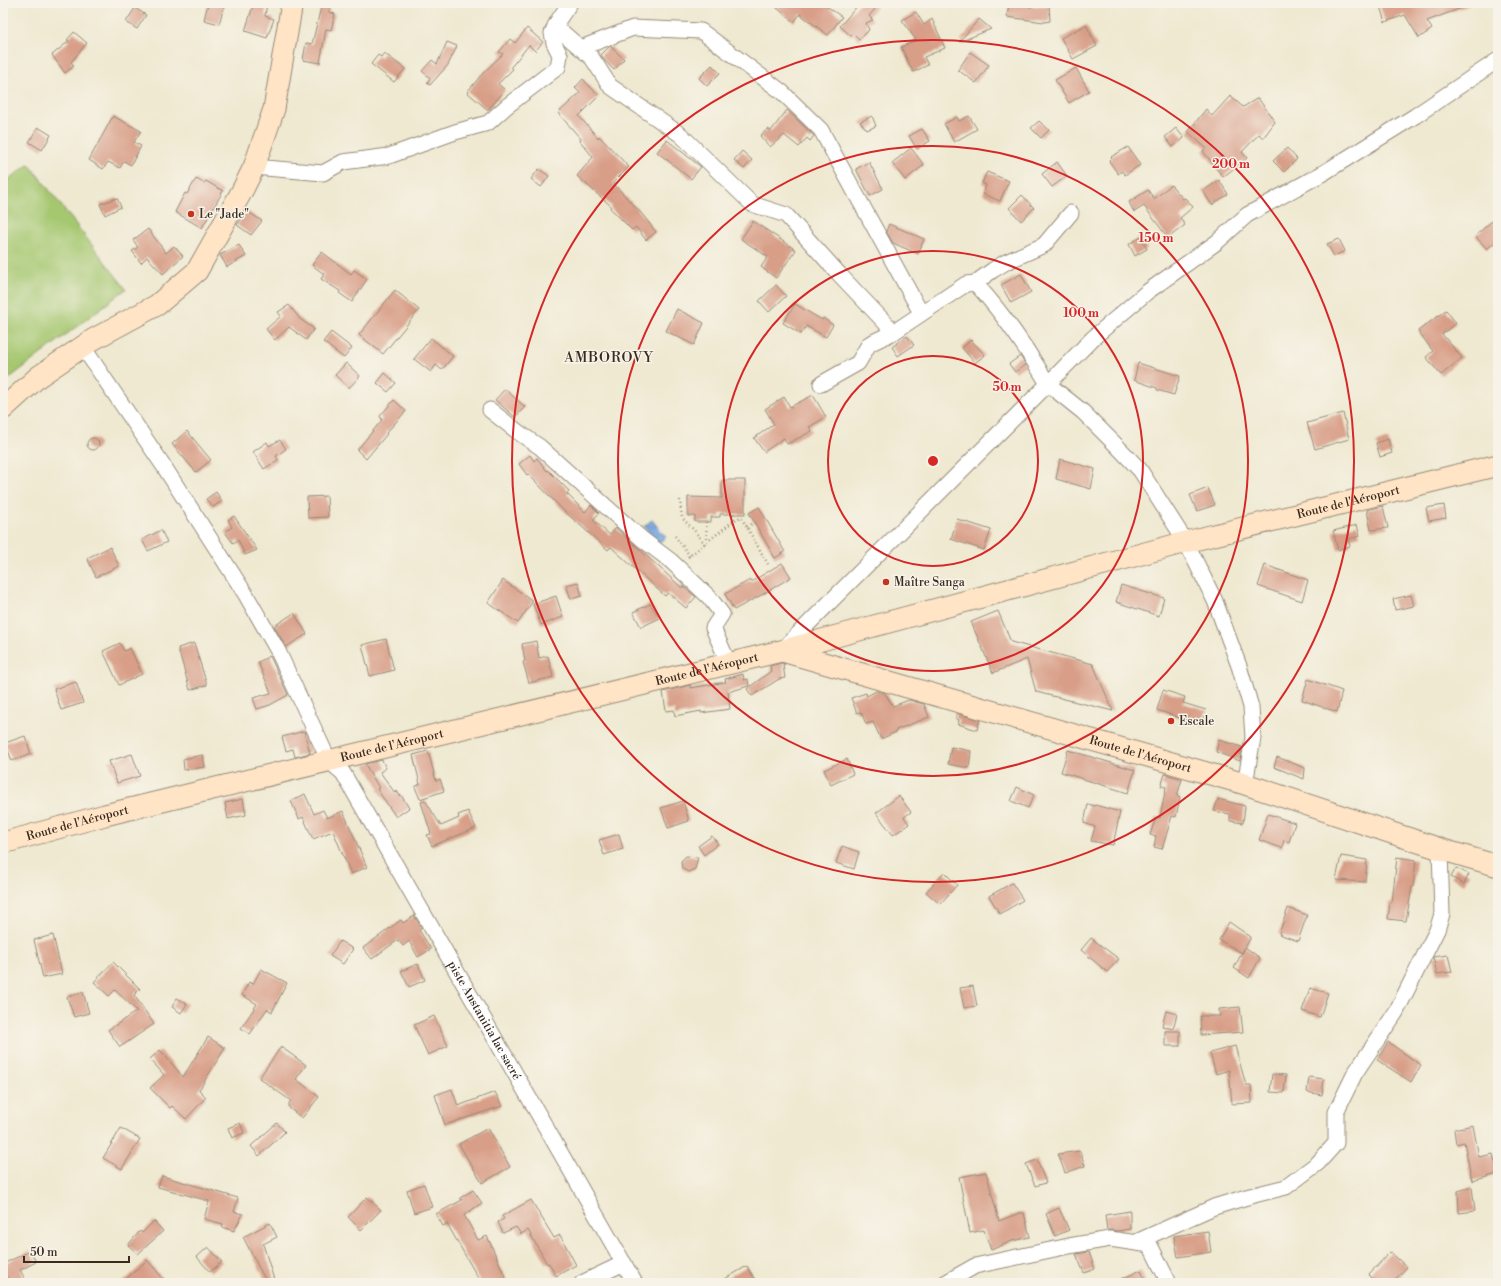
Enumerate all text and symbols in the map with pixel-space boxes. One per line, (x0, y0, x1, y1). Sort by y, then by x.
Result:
text: 200 m (1212, 157, 1250, 172)
place label: Le "Jade" (199, 207, 249, 222)
marker: Le "Jade" (186, 209, 196, 219)
text: 150 m (1139, 231, 1173, 246)
text: 100 m (1063, 306, 1099, 321)
district label: AMBOROVY (563, 349, 654, 367)
text: 50 m (992, 380, 1022, 395)
centre of rings (926, 454, 940, 468)
street label: Route de l'Aéroport (1295, 482, 1402, 522)
place label: Maître Sanga (894, 575, 966, 590)
marker: Maître Sanga (881, 577, 891, 587)
street label: Route de l'Aéroport (654, 649, 760, 689)
place label: Escale (1179, 714, 1214, 729)
marker: Escale (1166, 716, 1176, 726)
street label: Route de l'Aéroport (339, 726, 446, 765)
street label: Route de l'Aéroport (1088, 732, 1194, 776)
street label: Route de l'Aéroport (24, 802, 131, 844)
street label: piste Anstanitia lac sacré (445, 958, 525, 1083)
scale bar (24, 1238, 129, 1264)
text: 50 m (30, 1245, 58, 1260)

